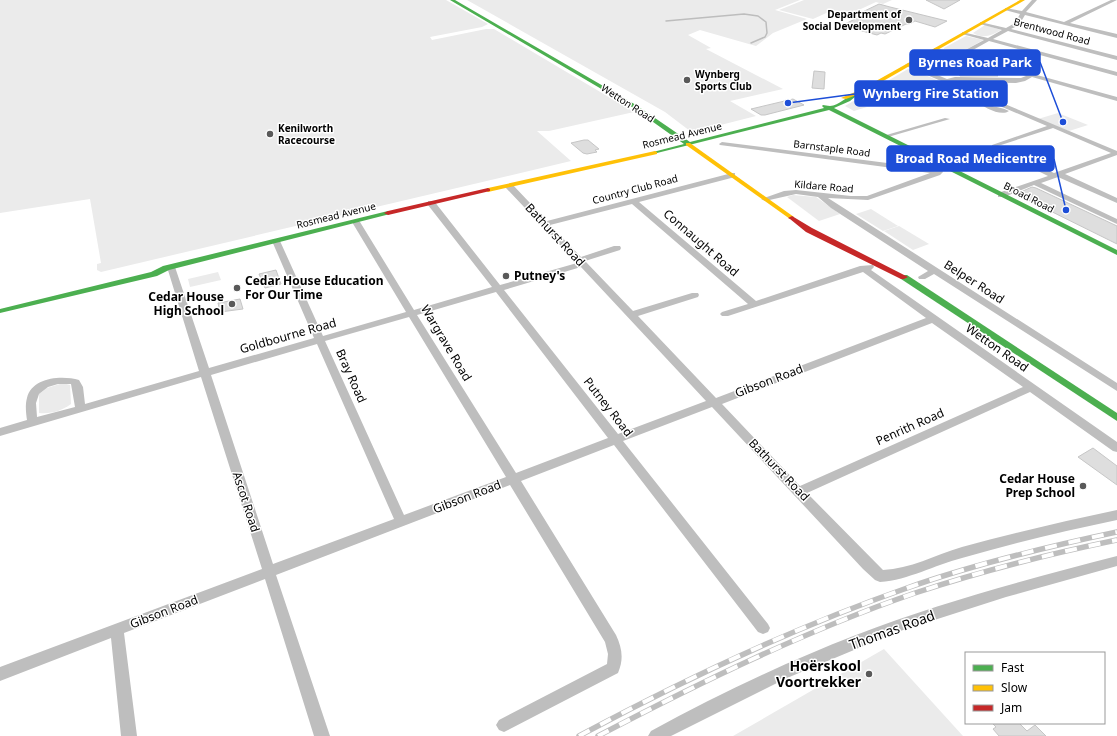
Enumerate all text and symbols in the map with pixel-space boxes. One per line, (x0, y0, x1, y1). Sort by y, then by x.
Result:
place label: Department of Social Development (803, 7, 902, 33)
street label: Brentwood Road (1012, 14, 1092, 48)
marker: Department of Social Development (904, 15, 914, 25)
callout: Byrnes Road Park (910, 50, 1040, 75)
text: Byrnes Road Park (918, 53, 1033, 71)
place label: Wynberg Sports Club (695, 67, 752, 93)
marker: Wynberg Sports Club (682, 75, 692, 85)
street label: Wetton Road (599, 81, 657, 125)
callout: Wynberg Fire Station (855, 81, 1007, 106)
text: Wynberg Fire Station (863, 84, 999, 102)
street label: Rosmead Avenue (641, 118, 724, 152)
place label: Kenilworth Racecourse (278, 121, 335, 147)
marker: Kenilworth Racecourse (265, 129, 275, 139)
street label: Barnstaple Road (793, 136, 871, 160)
callout: Broad Road Medicentre (887, 146, 1054, 171)
text: Broad Road Medicentre (895, 149, 1047, 167)
street label: Country Club Road (591, 171, 679, 207)
street label: Kildare Road (794, 176, 854, 196)
street label: Broad Road (1001, 178, 1057, 216)
street label: Rosmead Avenue (295, 198, 378, 232)
street label: Bathurst Road (522, 199, 589, 270)
street label: Connaught Road (660, 205, 743, 280)
street label: Belper Road (941, 256, 1008, 307)
place label: Putney's (514, 267, 565, 284)
marker: Putney's (501, 271, 511, 281)
place label: Cedar House Education For Our Time (245, 272, 384, 303)
marker: Cedar House Education For Our Time (232, 283, 242, 293)
place label: Cedar House High School (148, 288, 224, 319)
marker: Cedar House High School (227, 299, 237, 309)
street label: Wargrave Road (417, 301, 476, 384)
street label: Goldbourne Road (238, 314, 338, 357)
street label: Wetton Road (963, 320, 1032, 375)
street label: Bray Road (332, 346, 371, 405)
street label: Gibson Road (732, 360, 805, 401)
street label: Putney Road (580, 373, 637, 440)
street label: Penrith Road (873, 404, 947, 449)
street label: Bathurst Road (745, 435, 814, 505)
street label: Ascot Road (229, 469, 264, 534)
place label: Cedar House Prep School (999, 470, 1075, 501)
street label: Gibson Road (430, 476, 503, 517)
marker: Cedar House Prep School (1078, 481, 1088, 491)
street label: Gibson Road (127, 591, 200, 632)
street label: Thomas Road (846, 605, 937, 654)
legend (965, 652, 1105, 724)
place label: Hoërskool Voortrekker (776, 656, 862, 691)
text: Fast (1001, 659, 1025, 676)
marker: Hoërskool Voortrekker (864, 669, 874, 679)
text: Slow (1001, 679, 1028, 696)
text: Jam (1000, 699, 1022, 716)

